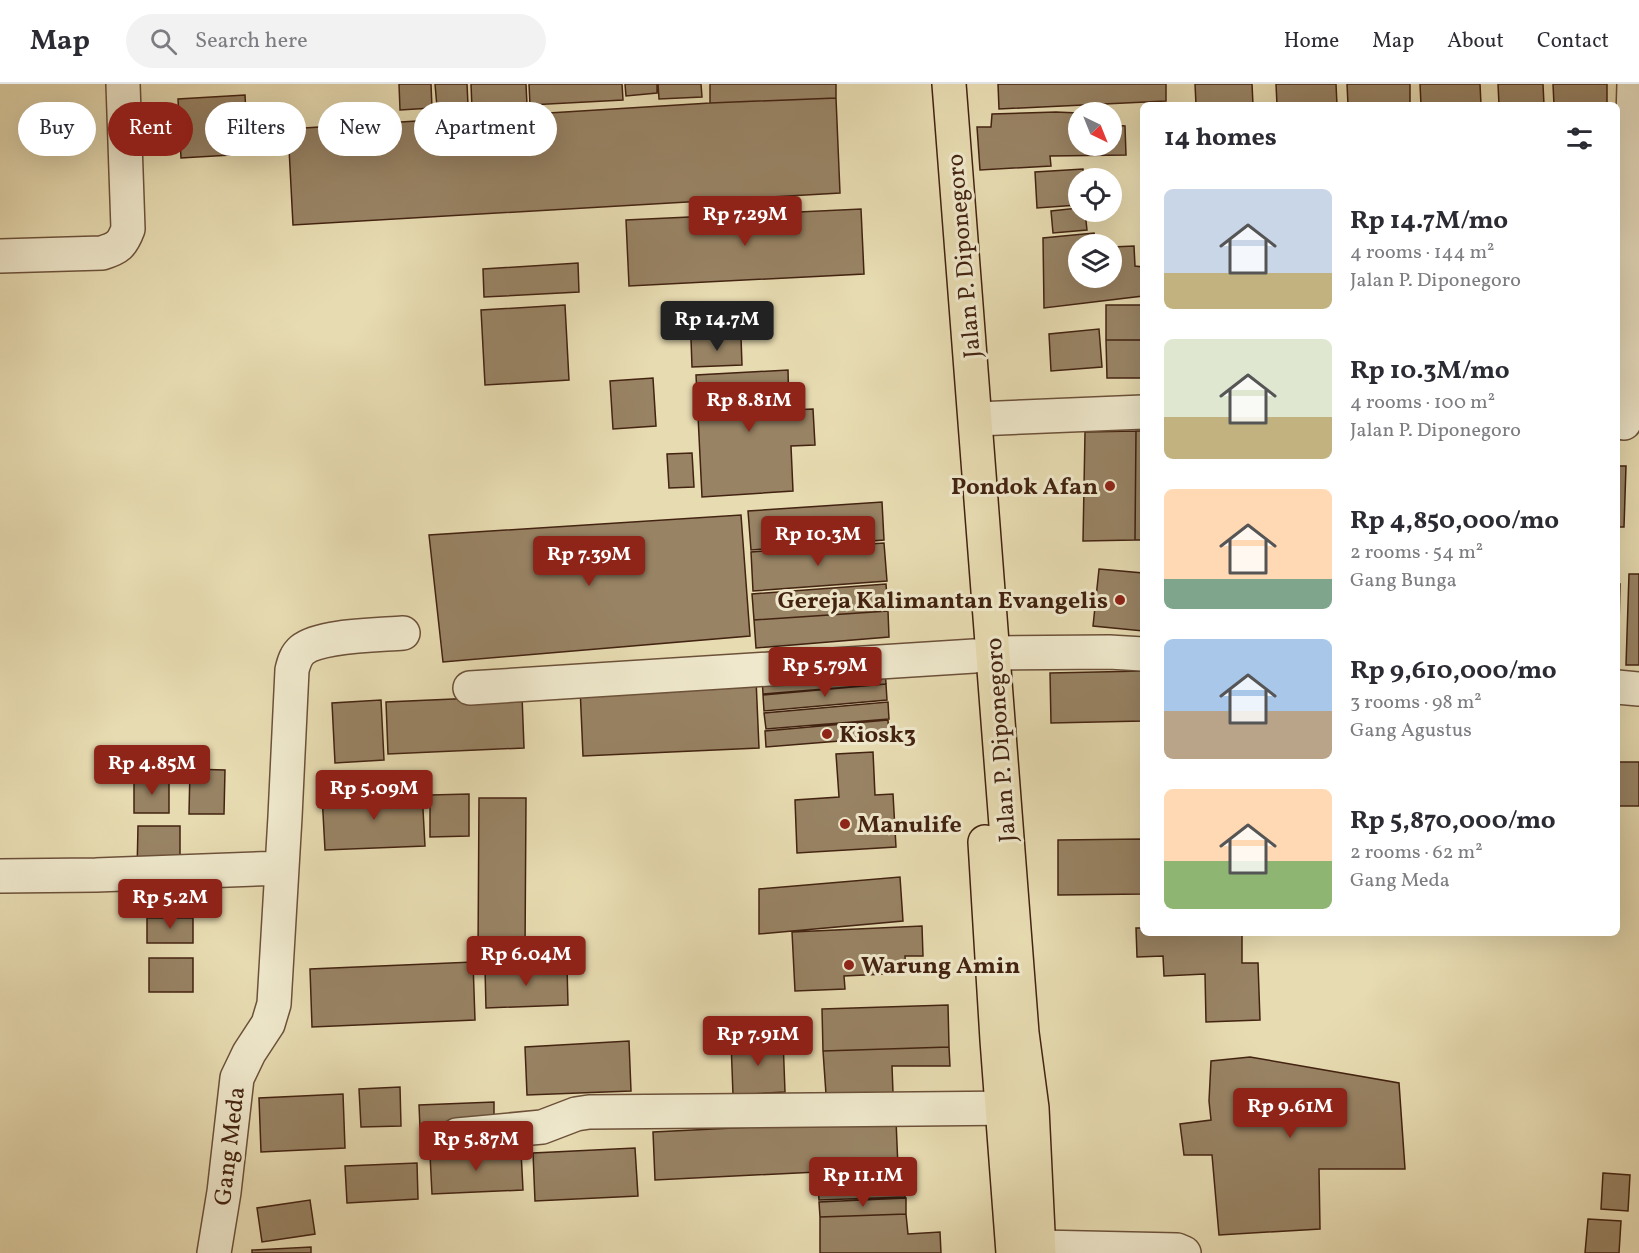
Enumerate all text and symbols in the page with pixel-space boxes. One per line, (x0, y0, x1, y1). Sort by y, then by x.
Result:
search box (126, 14, 546, 68)
text: Map (30, 22, 90, 61)
icon: search (147, 25, 180, 58)
text: Search here (195, 26, 308, 57)
text: Home (1284, 27, 1339, 56)
text: Map (1372, 27, 1414, 56)
text: About (1447, 27, 1504, 56)
text: Contact (1537, 27, 1609, 56)
chip: Buy (18, 102, 96, 156)
chip: Rent (108, 102, 193, 156)
chip: Filters (205, 102, 306, 156)
chip: New (318, 102, 402, 156)
chip: Apartment (414, 102, 557, 156)
north arrow (1068, 102, 1122, 156)
map controls (1068, 102, 1122, 288)
text: 14 homes (1164, 120, 1277, 156)
icon: filters (1563, 122, 1596, 155)
street label: Jalan P. Diponegoro (939, 152, 991, 359)
button: locate (1068, 168, 1122, 222)
pin: Rp 7.29M (683, 196, 807, 247)
text: Rp 7.29M (703, 201, 787, 229)
text: Rp 14.7M/mo (1350, 203, 1508, 239)
icon: home (1212, 213, 1284, 285)
button: layers (1068, 234, 1122, 288)
text: 4 rooms · 144 m² (1350, 239, 1495, 267)
text: Jalan P. Diponegoro (1350, 267, 1521, 295)
pin: Rp 14.7M (655, 301, 779, 352)
text: Rp 14.7M (675, 306, 759, 334)
text: Rp 10.3M/mo (1350, 353, 1510, 389)
icon: home (1212, 363, 1284, 435)
pin: Rp 8.81M (687, 382, 811, 433)
text: Rp 8.81M (706, 387, 792, 415)
text: 4 rooms · 100 m² (1350, 389, 1495, 417)
text: Jalan P. Diponegoro (1350, 417, 1521, 445)
place label: Pondok Afan (951, 471, 1098, 505)
marker: Pondok Afan (1103, 479, 1117, 493)
text: Rp 4,850,000/mo (1350, 503, 1559, 539)
icon: home (1212, 513, 1284, 585)
pin: Rp 10.3M (756, 516, 880, 567)
text: Rp 10.3M (775, 521, 861, 549)
pin: Rp 7.39M (527, 536, 651, 587)
text: 2 rooms · 54 m² (1350, 539, 1483, 567)
text: Rp 7.39M (547, 541, 631, 569)
text: Gang Bunga (1350, 567, 1457, 595)
place label: Gereja Kalimantan Evangelis (778, 585, 1108, 619)
marker: Gereja Kalimantan Evangelis (1113, 593, 1127, 607)
street label: Jalan P. Diponegoro (978, 636, 1026, 843)
pin: Rp 5.79M (763, 647, 887, 698)
text: Rp 5.79M (783, 652, 867, 680)
text: Rp 9,610,000/mo (1350, 653, 1557, 689)
icon: home (1212, 663, 1284, 735)
text: 3 rooms · 98 m² (1350, 689, 1482, 717)
text: Gang Agustus (1350, 717, 1472, 745)
place label: Kiosk3 (839, 719, 916, 753)
marker: Kiosk3 (820, 727, 834, 741)
pin: Rp 4.85M (90, 745, 214, 796)
text: Rp 4.85M (108, 750, 196, 778)
pin: Rp 5.09M (312, 770, 436, 821)
text: Rp 5.09M (330, 775, 418, 803)
text: Rp 5,870,000/mo (1350, 803, 1556, 839)
place label: Manulife (857, 809, 962, 843)
icon: home (1212, 813, 1284, 885)
marker: Manulife (838, 817, 852, 831)
text: 2 rooms · 62 m² (1350, 839, 1483, 867)
text: Gang Meda (1350, 867, 1450, 895)
pin: Rp 5.2M (115, 879, 225, 930)
text: Rp 5.2M (132, 884, 208, 912)
pin: Rp 6.04M (464, 936, 588, 987)
text: Rp 6.04M (481, 941, 571, 969)
place label: Warung Amin (861, 950, 1021, 984)
marker: Warung Amin (842, 958, 856, 972)
pin: Rp 7.91M (696, 1016, 820, 1067)
text: Rp 7.91M (717, 1021, 799, 1049)
street label: Gang Meda (207, 1085, 255, 1208)
pin: Rp 9.61M (1228, 1088, 1352, 1139)
text: Rp 9.61M (1247, 1093, 1333, 1121)
pin: Rp 5.87M (414, 1121, 538, 1172)
text: Rp 5.87M (433, 1126, 519, 1154)
pin: Rp 11.1M (801, 1157, 925, 1208)
text: Rp 11.1M (823, 1162, 903, 1190)

